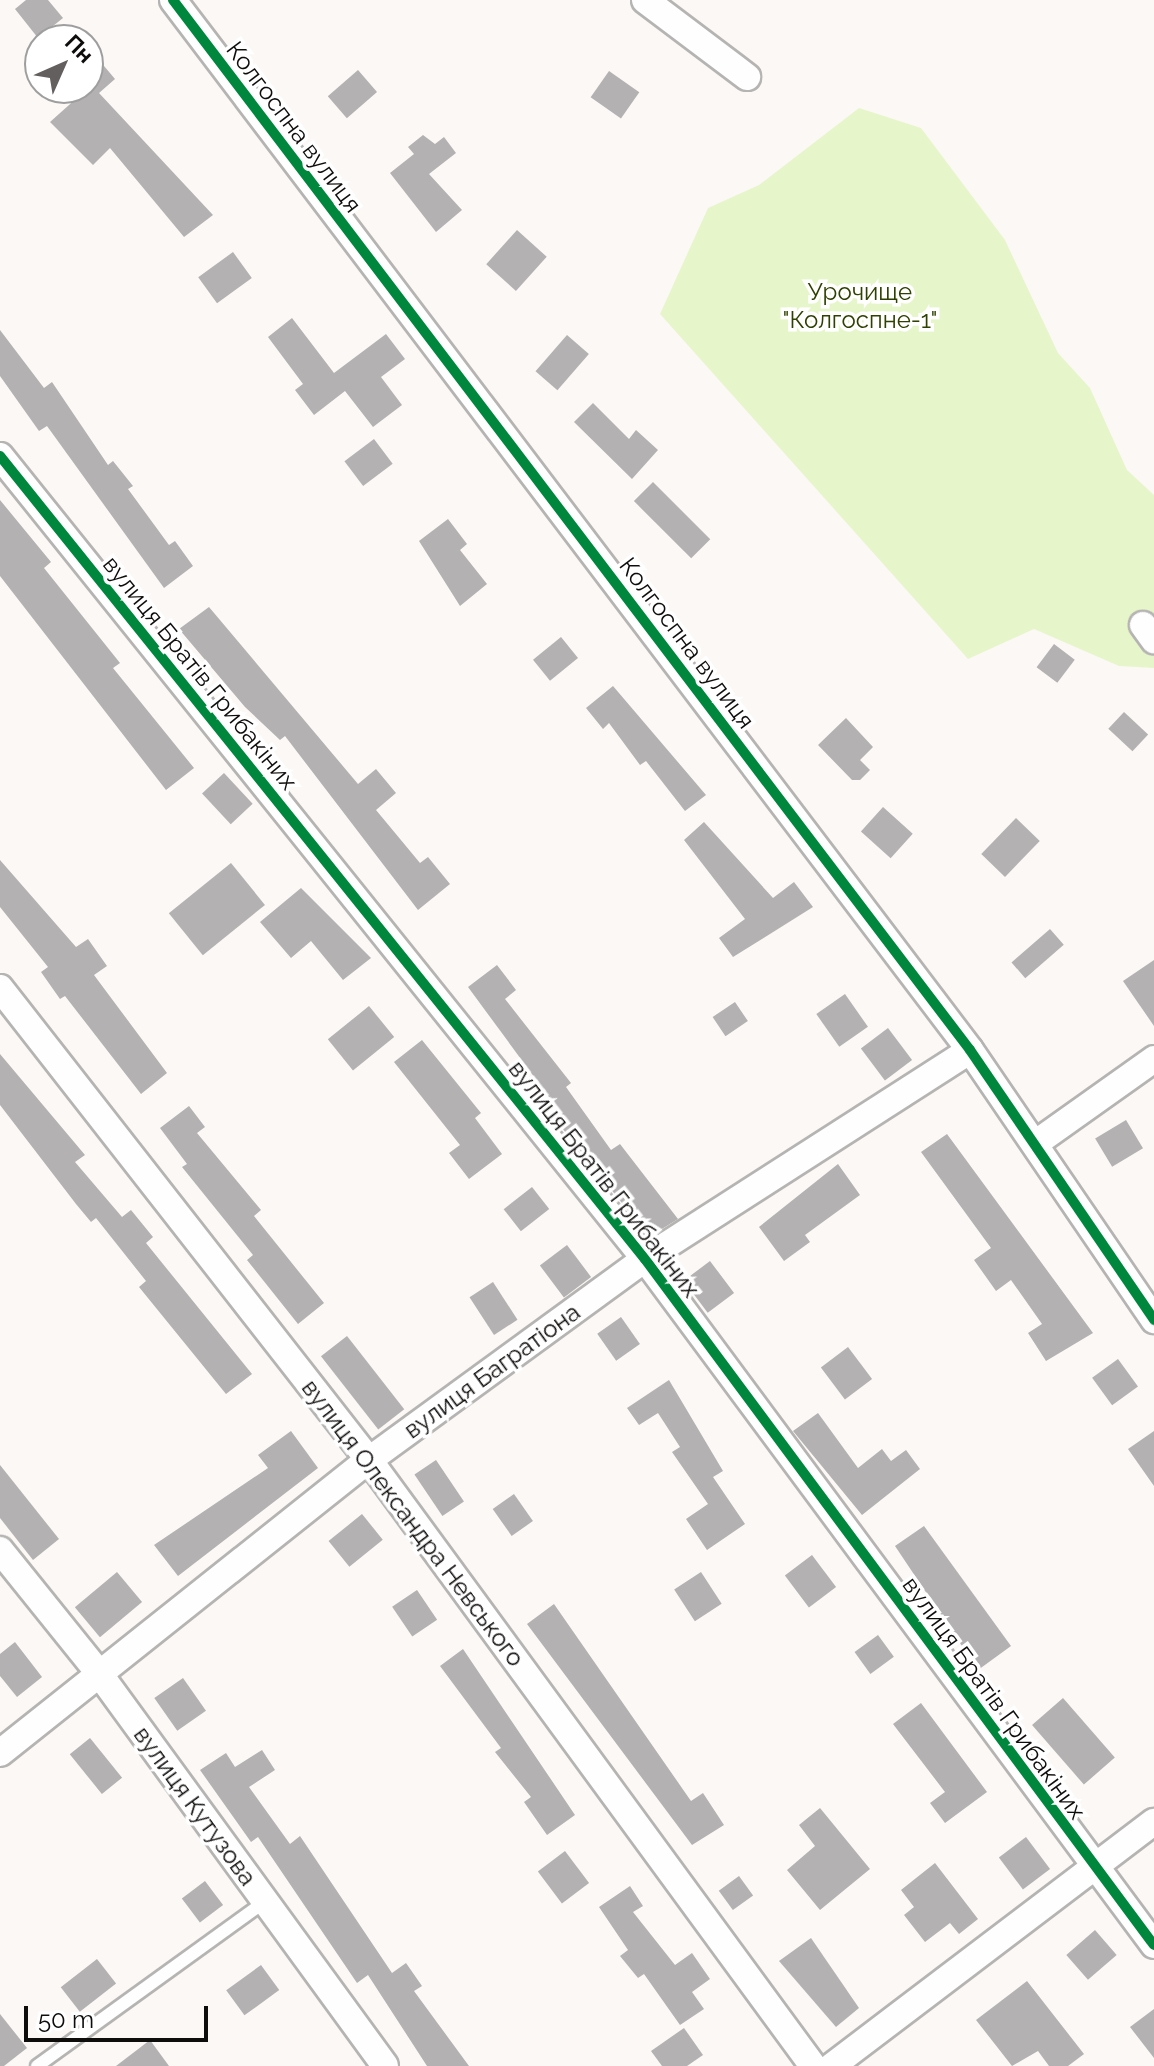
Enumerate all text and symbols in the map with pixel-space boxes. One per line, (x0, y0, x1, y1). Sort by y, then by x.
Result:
north arrow (24, 24, 104, 104)
text: Пн (60, 29, 99, 68)
street label: Колгоспна вулиця (220, 36, 368, 218)
park label: Урочище "Колгоспне-1" (782, 278, 938, 334)
street label: вулиця Братів Грибакіних (97, 550, 303, 796)
street label: Колгоспна вулиця (613, 552, 761, 734)
street label: вулиця Братів Грибакіних (503, 1055, 705, 1303)
street label: вулиця Багратіона (398, 1298, 586, 1444)
street label: вулиця Олександра Невського (296, 1374, 530, 1672)
street label: вулиця Братів Грибакіних (896, 1571, 1092, 1825)
street label: вулиця Кутузова (128, 1721, 262, 1891)
scale bar (28, 1990, 212, 2040)
text: 50 m (38, 2005, 94, 2034)

